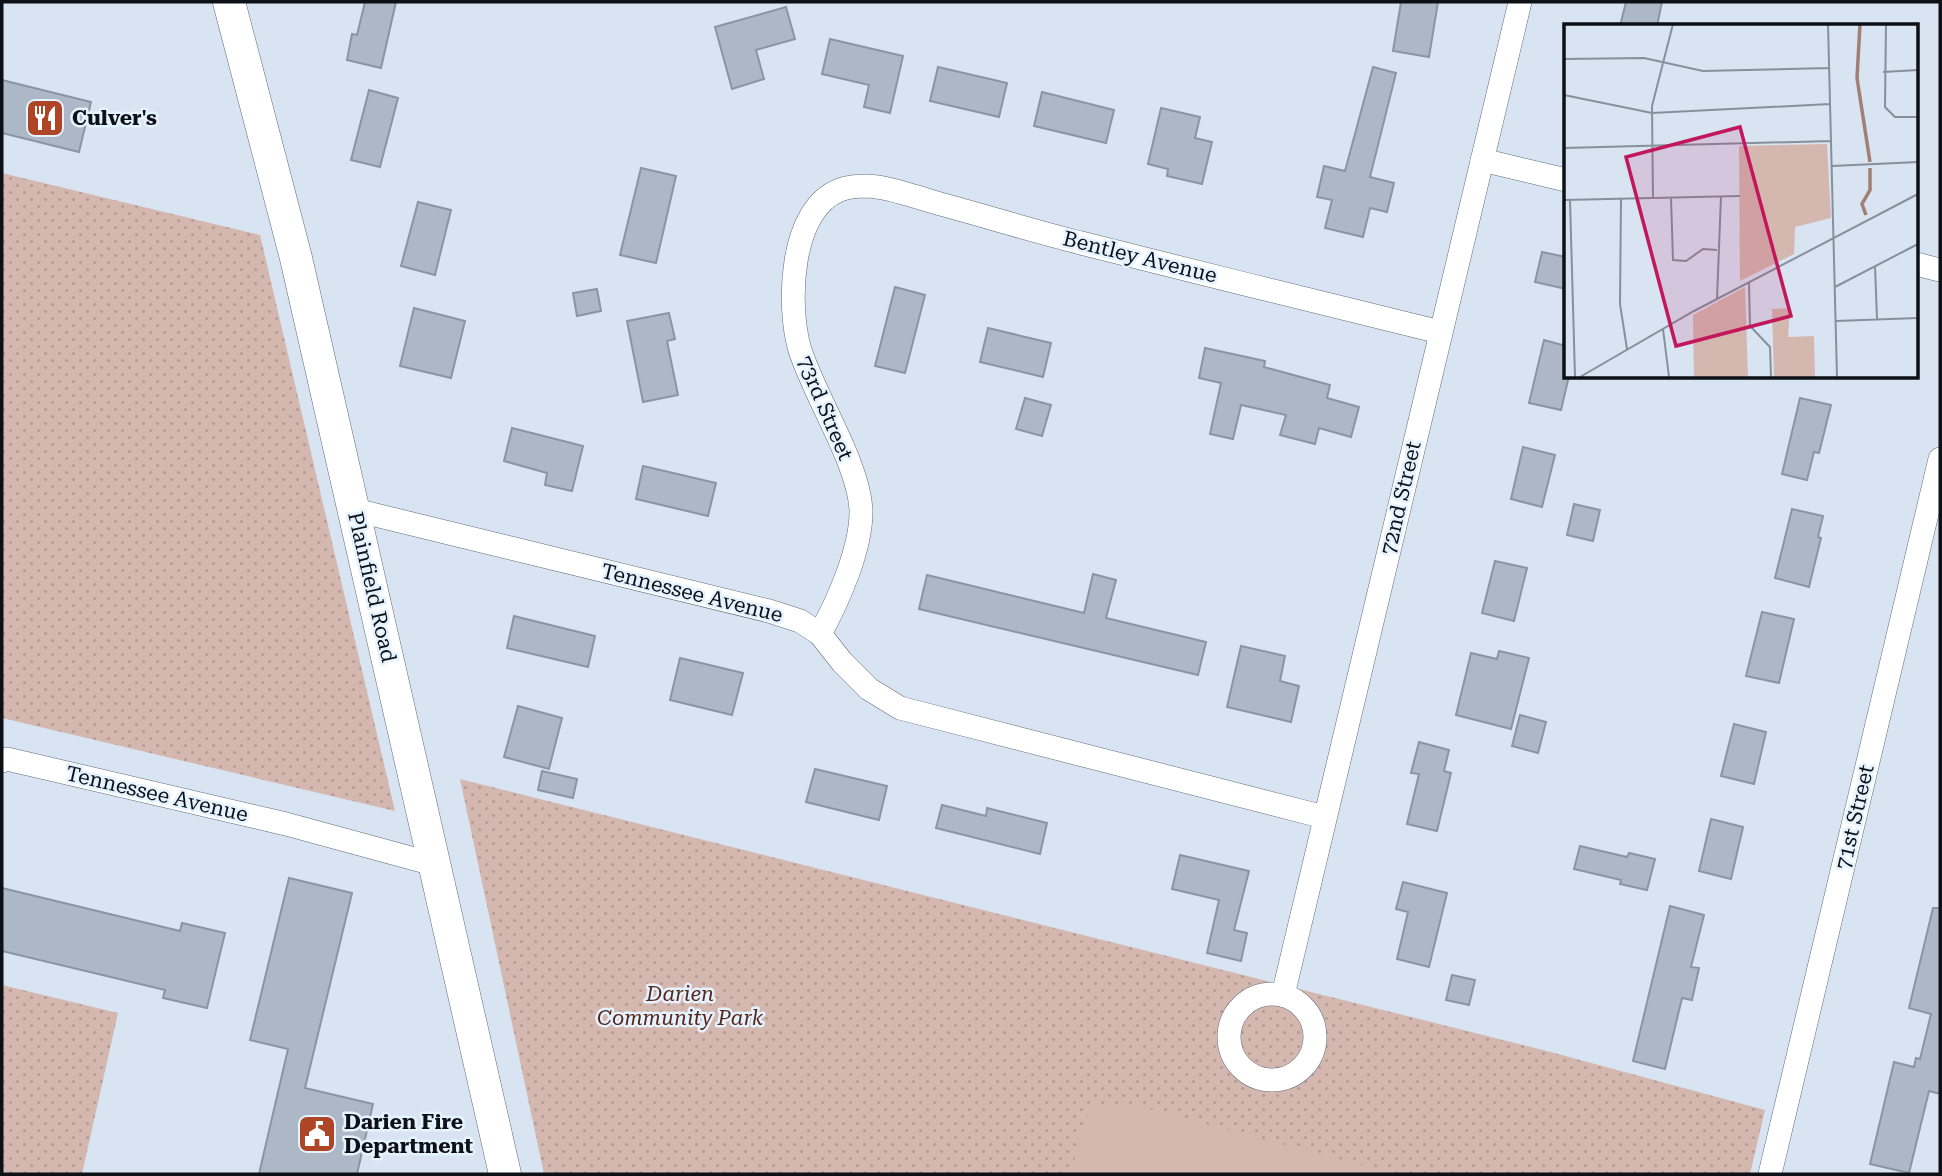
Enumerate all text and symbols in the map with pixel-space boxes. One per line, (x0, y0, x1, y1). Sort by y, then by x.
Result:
inset map (1564, 24, 1918, 378)
restaurant icon: Culver's (24, 97, 66, 139)
place label: Culver's (72, 106, 157, 130)
street label: Bentley Avenue (1060, 226, 1220, 288)
street label: 73rd Street (792, 352, 858, 464)
street label: 72nd Street (1376, 439, 1426, 557)
street label: Plainfield Road (343, 509, 401, 665)
street label: Tennessee Avenue (599, 559, 785, 627)
street label: Tennessee Avenue (64, 761, 250, 827)
street label: 71st Street (1831, 762, 1879, 872)
park label: Darien Community Park (597, 982, 764, 1030)
place label: Darien Fire Department (344, 1110, 474, 1158)
public building icon: Darien Fire Department (296, 1113, 338, 1155)

